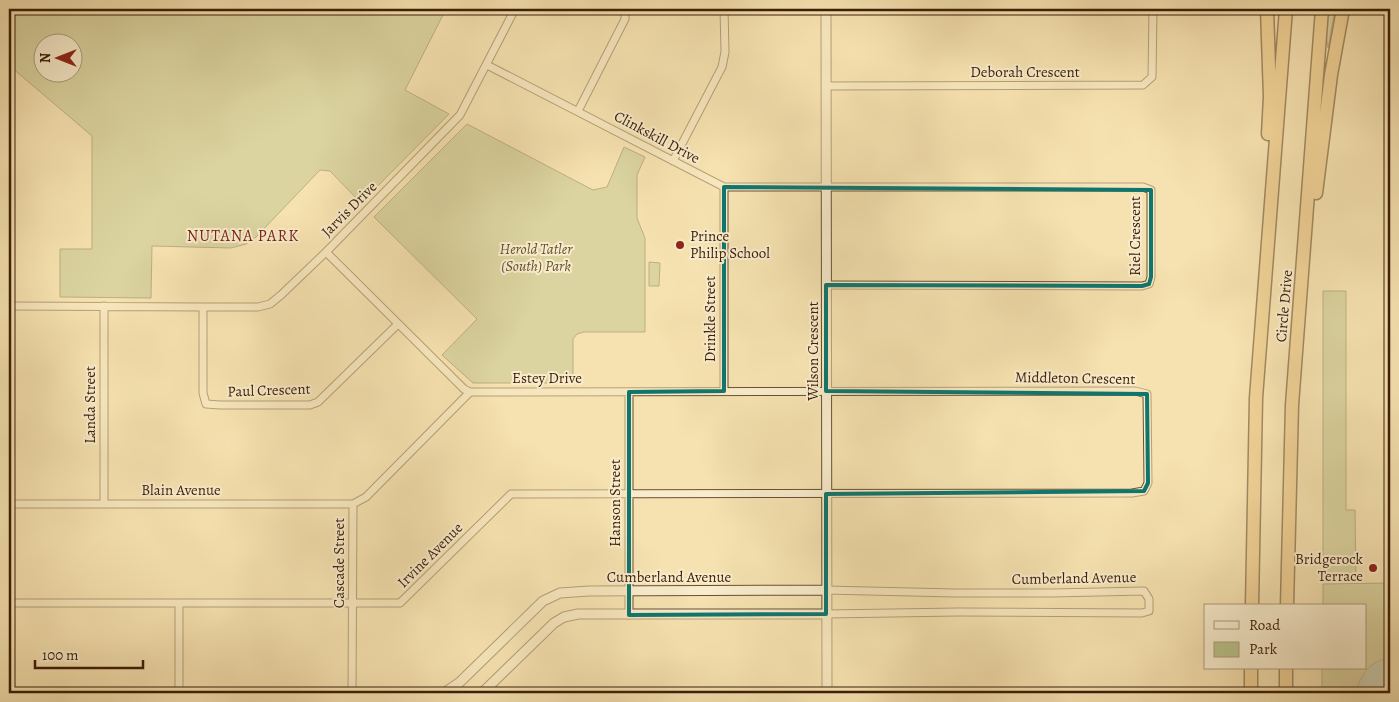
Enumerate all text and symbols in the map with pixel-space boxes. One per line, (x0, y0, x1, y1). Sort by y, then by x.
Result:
north arrow (32, 32, 82, 82)
text: N (36, 53, 55, 63)
street label: Deborah Crescent (970, 62, 1080, 82)
street label: Clinkskill Drive (611, 106, 704, 168)
street label: Jarvis Drive (317, 177, 381, 241)
street label: Riel Crescent (1125, 196, 1145, 276)
district label: NUTANA PARK (187, 225, 299, 247)
place label: Prince Philip School (690, 226, 770, 263)
park label: Herold Tatler (South) Park (500, 239, 573, 276)
marker: Prince Philip School (674, 239, 686, 251)
street label: Circle Drive (1271, 269, 1297, 343)
street label: Drinkle Street (700, 276, 720, 362)
street label: Wilson Crescent (803, 301, 823, 402)
street label: Landa Street (80, 366, 100, 444)
street label: Middleton Crescent (1015, 367, 1135, 389)
street label: Estey Drive (512, 368, 582, 388)
street label: Paul Crescent (227, 379, 311, 401)
street label: Hanson Street (605, 459, 625, 547)
street label: Blain Avenue (141, 480, 221, 500)
street label: Cascade Street (329, 518, 349, 608)
street label: Irvine Avenue (393, 518, 467, 592)
place label: Bridgerock Terrace (1295, 549, 1364, 586)
marker: Bridgerock Terrace (1367, 562, 1379, 574)
street label: Cumberland Avenue (607, 567, 732, 587)
street label: Cumberland Avenue (1012, 567, 1137, 589)
legend (1204, 604, 1366, 670)
text: Road (1249, 615, 1281, 635)
scale bar (35, 637, 142, 669)
text: Park (1249, 639, 1278, 659)
text: 100 m (42, 645, 79, 665)

